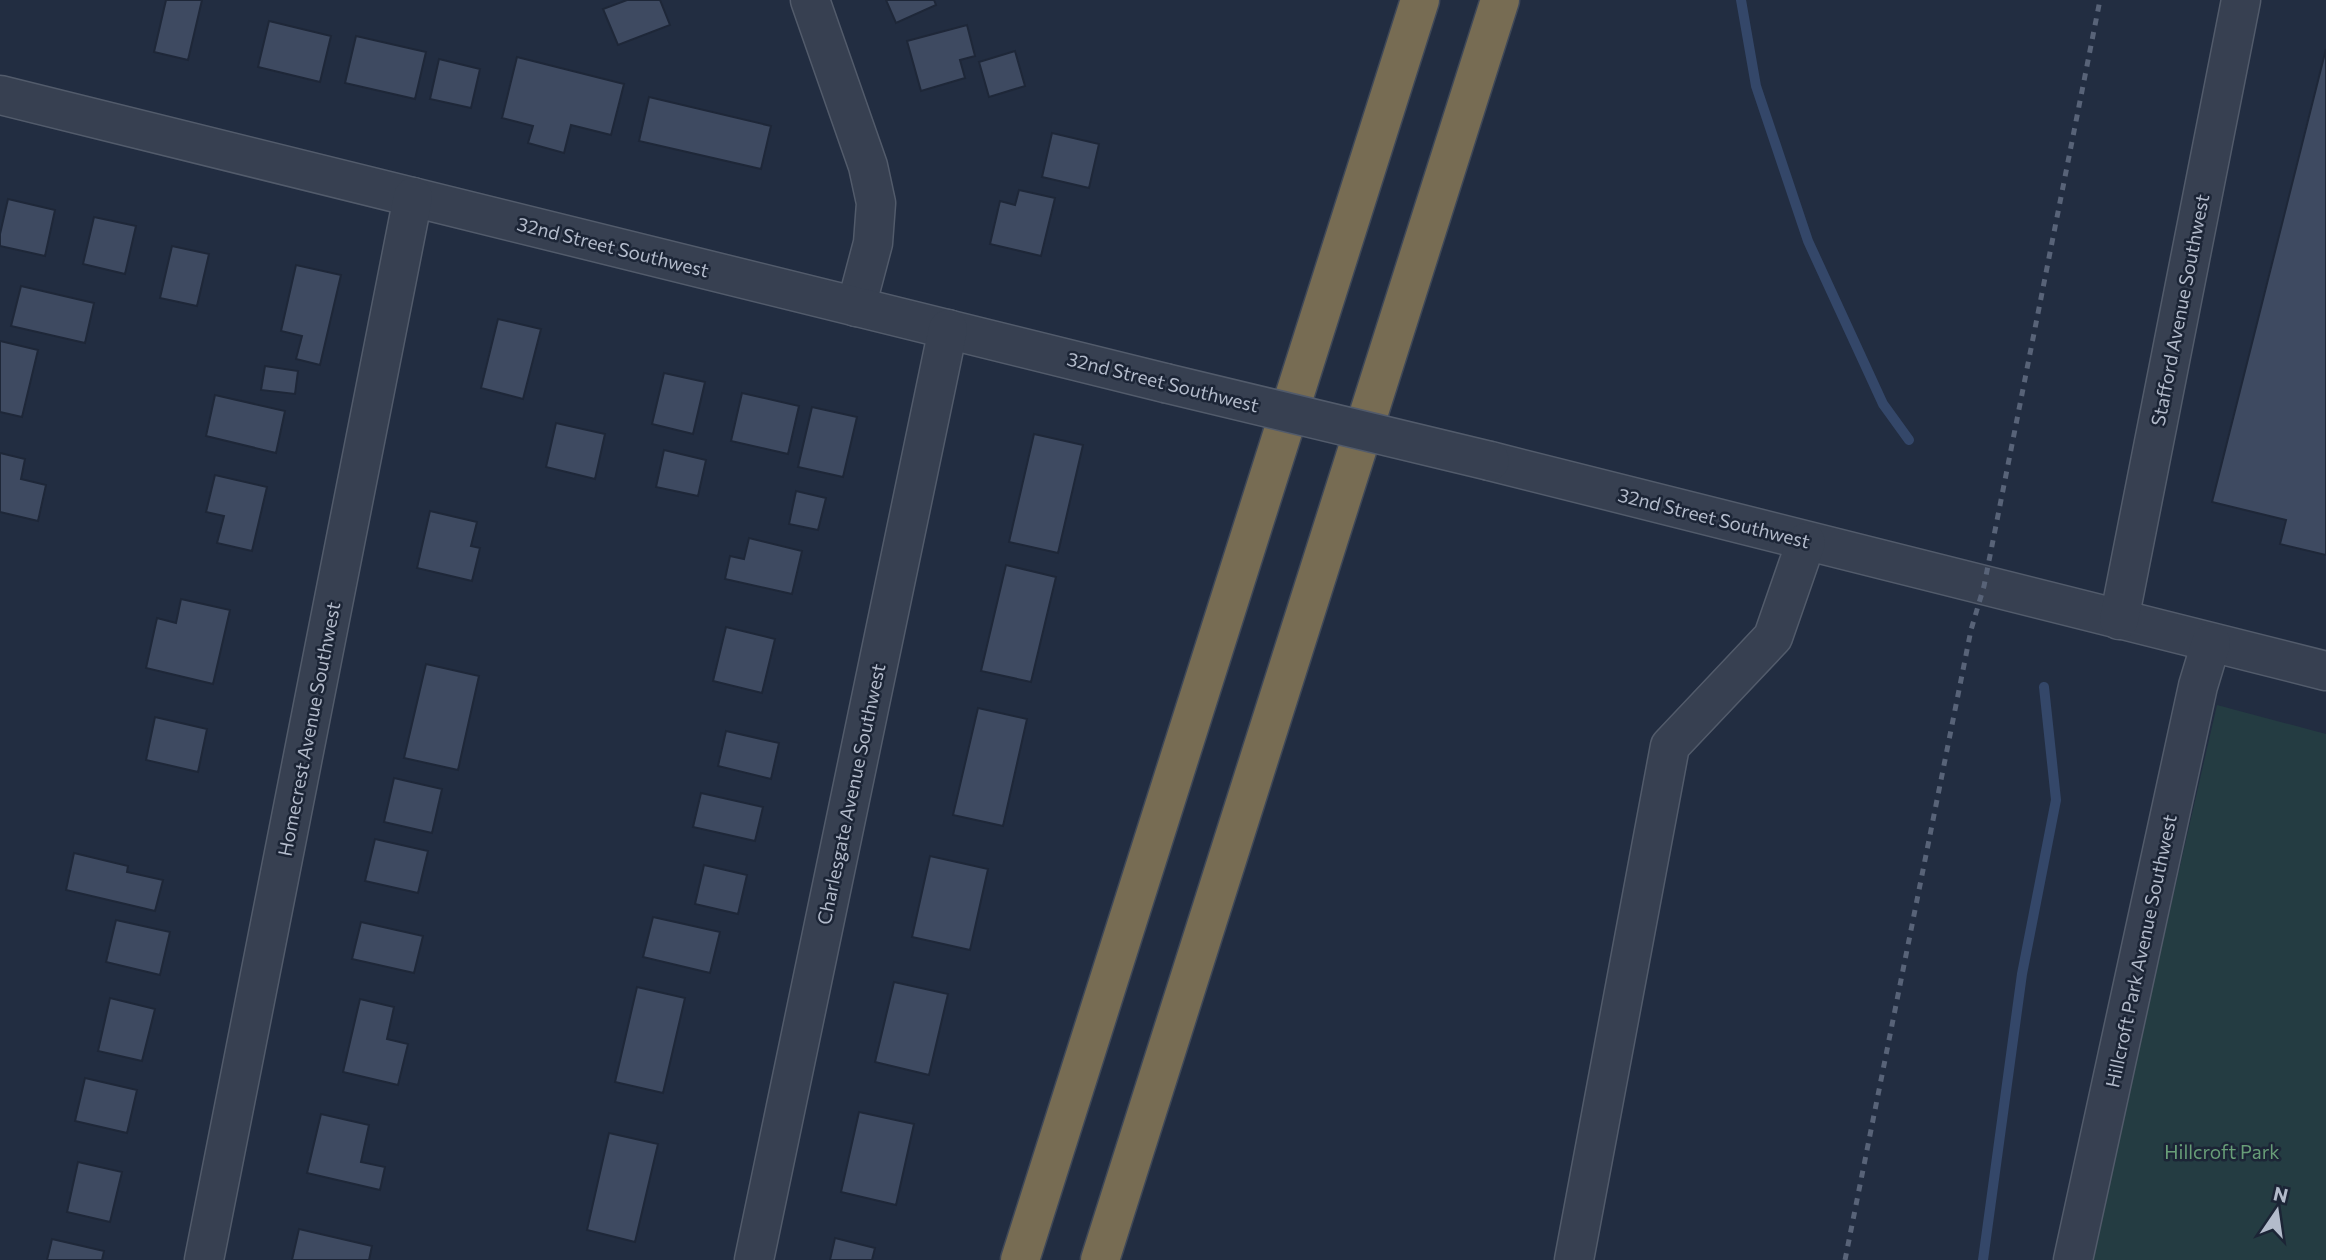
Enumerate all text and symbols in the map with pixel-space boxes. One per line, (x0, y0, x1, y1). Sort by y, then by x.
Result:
street label: Stafford Avenue Southwest (2146, 192, 2213, 428)
street label: 32nd Street Southwest (515, 212, 712, 282)
street label: 32nd Street Southwest (1065, 347, 1262, 417)
street label: 32nd Street Southwest (1616, 483, 1813, 553)
street label: Homecrest Avenue Southwest (273, 600, 345, 858)
street label: Charlesgate Avenue Southwest (812, 661, 889, 926)
street label: Hillcroft Park Avenue Southwest (2100, 812, 2181, 1090)
park label: Hillcroft Park (2164, 1140, 2280, 1163)
north arrow (2242, 1176, 2312, 1246)
text: N (2271, 1181, 2290, 1207)

